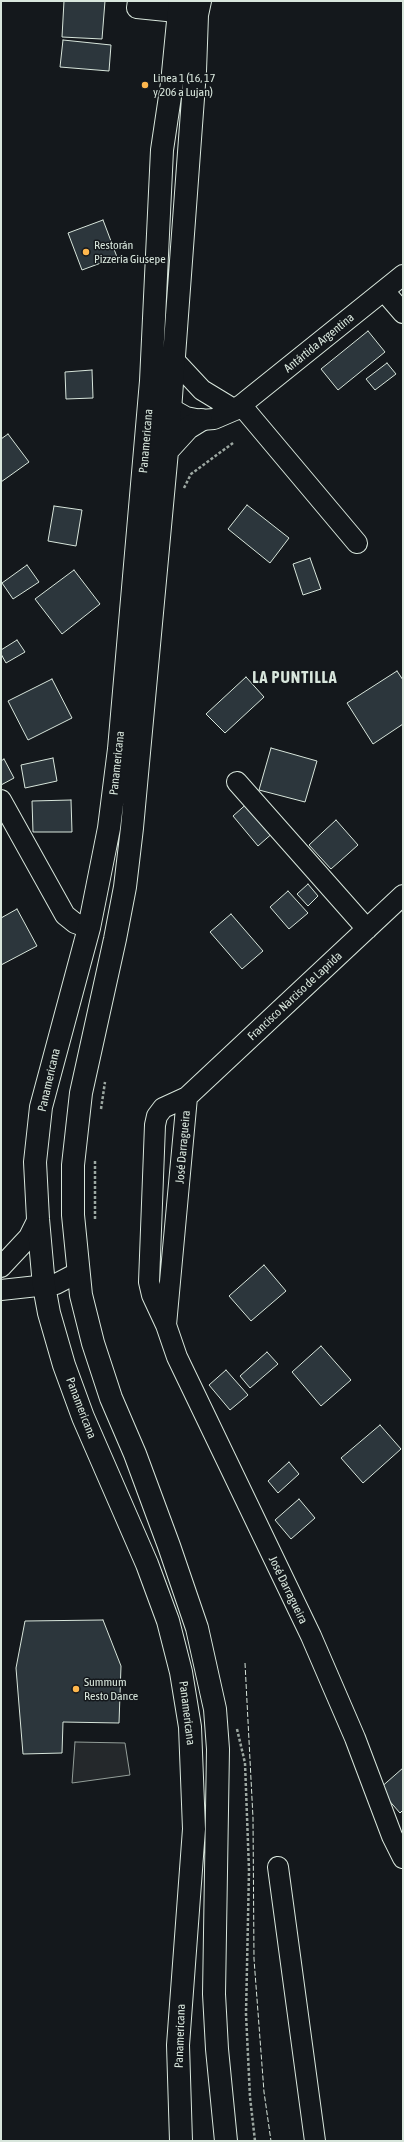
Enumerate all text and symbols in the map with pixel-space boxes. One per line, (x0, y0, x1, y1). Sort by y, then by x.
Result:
place label: Linea 1 (16, 17 y 206 a Lujan) (153, 71, 215, 99)
marker: Linea 1 (16, 17 y 206 a Lujan) (140, 80, 150, 90)
place label: Restorán Pizzería Giusepe (94, 238, 166, 266)
marker: Restorán Pizzería Giusepe (81, 247, 91, 257)
street label: Antártida Argentina (281, 310, 357, 376)
street label: Panamericana (136, 408, 156, 474)
district label: LA PUNTILLA (252, 668, 338, 688)
street label: Panamericana (106, 730, 128, 796)
street label: Francisco Narciso de Laprida (245, 949, 345, 1043)
street label: Panamericana (35, 1047, 63, 1113)
street label: José Darragueira (173, 1110, 193, 1184)
street label: Panamericana (63, 1375, 99, 1441)
street label: José Darragueira (265, 1554, 311, 1626)
place label: Summum Resto Dance (84, 1675, 138, 1703)
street label: Panamericana (176, 1680, 198, 1746)
marker: Summum Resto Dance (71, 1684, 81, 1694)
street label: Panamericana (172, 2004, 188, 2068)

